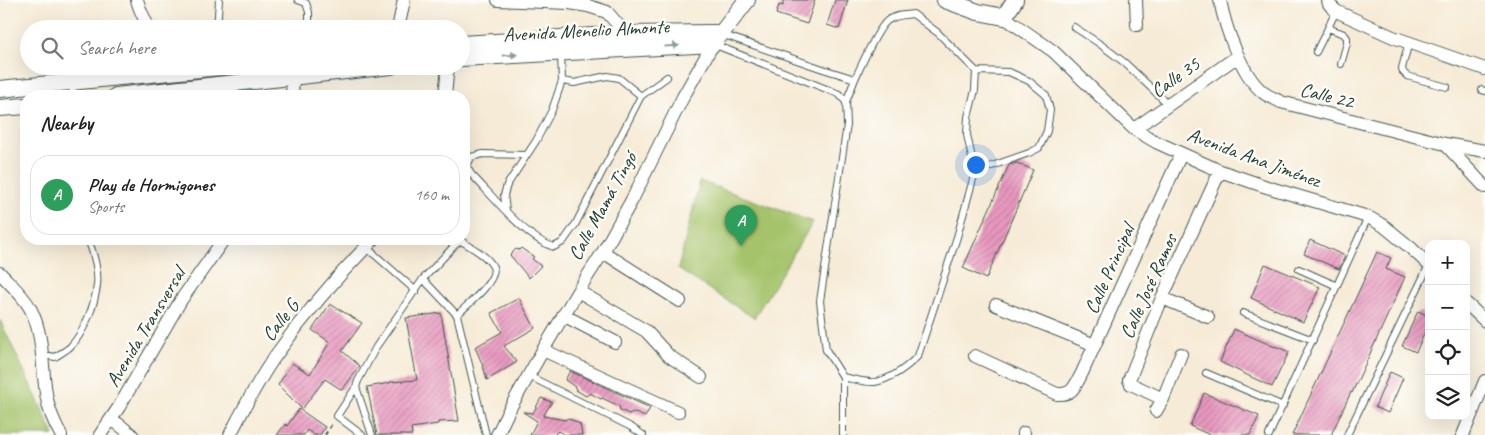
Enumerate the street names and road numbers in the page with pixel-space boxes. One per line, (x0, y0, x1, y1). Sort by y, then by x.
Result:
street label: Avenida Menelio Almonte (503, 14, 671, 47)
street label: Calle 35 (1146, 51, 1206, 103)
street label: Calle 22 (1298, 77, 1358, 115)
street label: Avenida Ana Jiménez (1184, 122, 1325, 194)
street label: Calle Mamá Tingó (562, 145, 644, 265)
street label: Calle Principal (1079, 217, 1142, 318)
street label: Calle José Ramos (1114, 228, 1184, 342)
street label: Avenida Transversal (100, 260, 193, 391)
street label: Calle G (256, 293, 306, 346)

